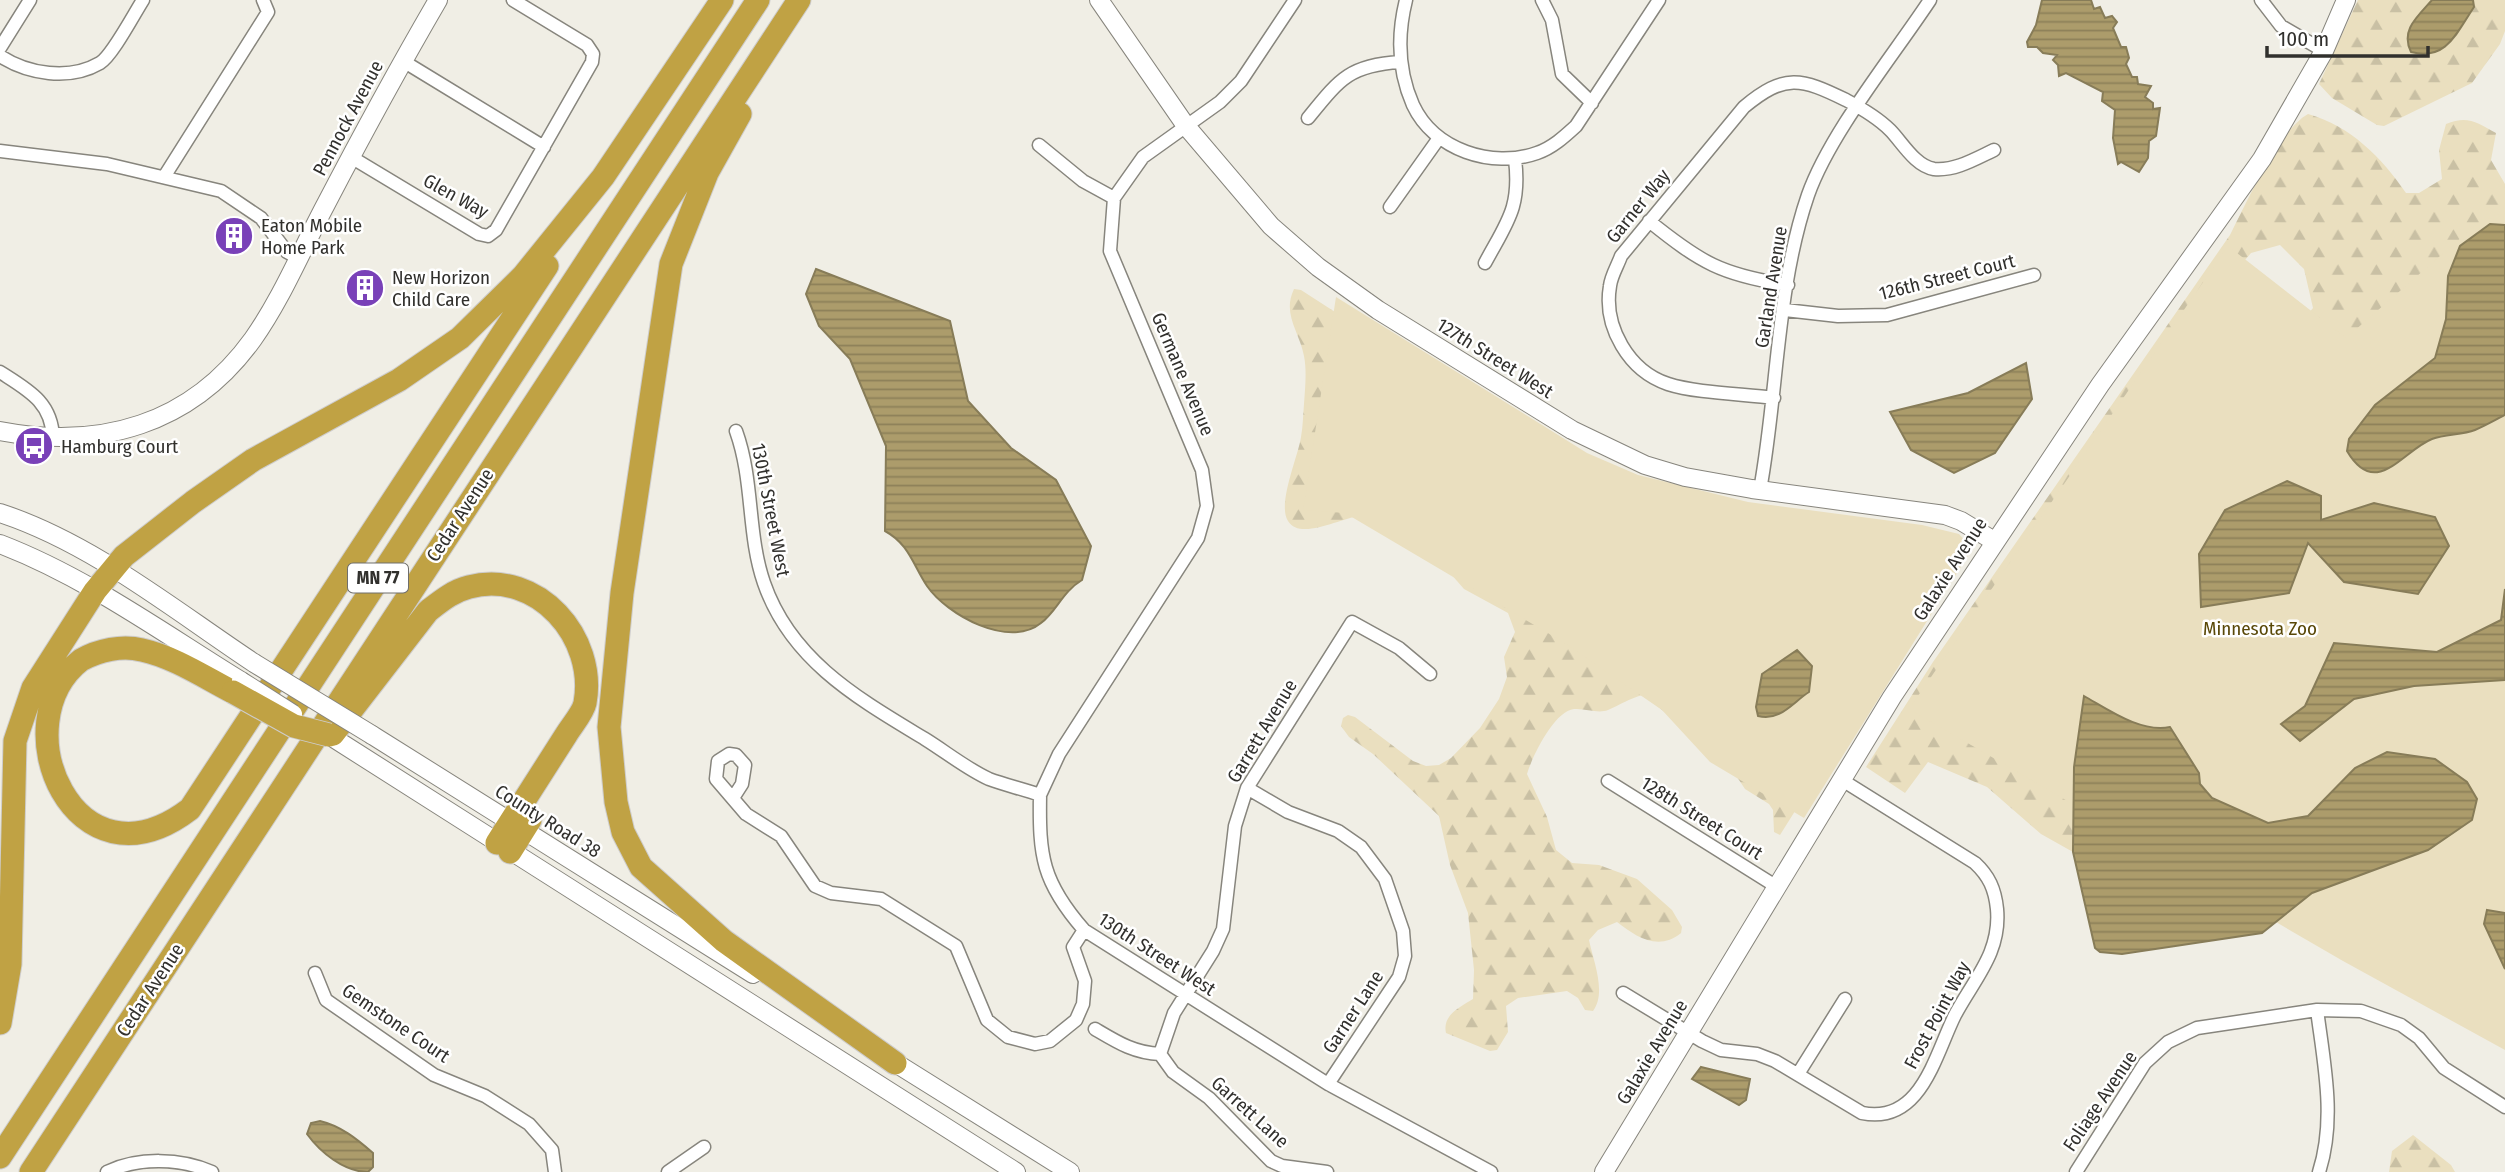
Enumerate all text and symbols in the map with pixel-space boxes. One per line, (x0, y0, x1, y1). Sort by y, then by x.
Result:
scale bar (2267, 14, 2428, 58)
text: 100 m (2278, 26, 2329, 52)
street label: Pennock Avenue (308, 56, 388, 180)
street label: Garner Way (1601, 164, 1675, 248)
street label: Glen Way (419, 169, 493, 223)
place label: Eaton Mobile Home Park (261, 214, 362, 259)
building icon: Eaton Mobile Home Park (213, 215, 255, 257)
street label: Garland Avenue (1750, 225, 1792, 349)
street label: 126th Street Court (1877, 249, 2018, 305)
place label: New Horizon Child Care (392, 266, 490, 311)
building icon: New Horizon Child Care (344, 267, 386, 309)
street label: Germane Avenue (1147, 309, 1219, 439)
street label: 127th Street West (1433, 313, 1558, 403)
bus stop icon: Hamburg Court (13, 425, 55, 467)
place label: Hamburg Court (61, 435, 179, 458)
street label: 130th Street West (747, 441, 795, 579)
street label: Cedar Avenue (421, 464, 499, 566)
street label: Galaxie Avenue (1908, 513, 1992, 625)
road number: MN 77 (348, 564, 408, 592)
park label: Minnesota Zoo (2203, 617, 2317, 640)
street label: Garrett Avenue (1222, 675, 1302, 787)
street label: 128th Street Court (1637, 771, 1768, 865)
street label: County Road 38 (491, 779, 605, 863)
street label: 130th Street West (1094, 907, 1221, 1001)
street label: Cedar Avenue (111, 939, 189, 1041)
street label: Frost Point Way (1899, 957, 1975, 1073)
street label: Garner Lane (1318, 966, 1388, 1058)
street label: Gemstone Court (338, 979, 455, 1068)
street label: Galaxie Avenue (1612, 995, 1692, 1109)
street label: Foliage Avenue (2058, 1046, 2142, 1156)
street label: Garrett Lane (1207, 1071, 1293, 1153)

